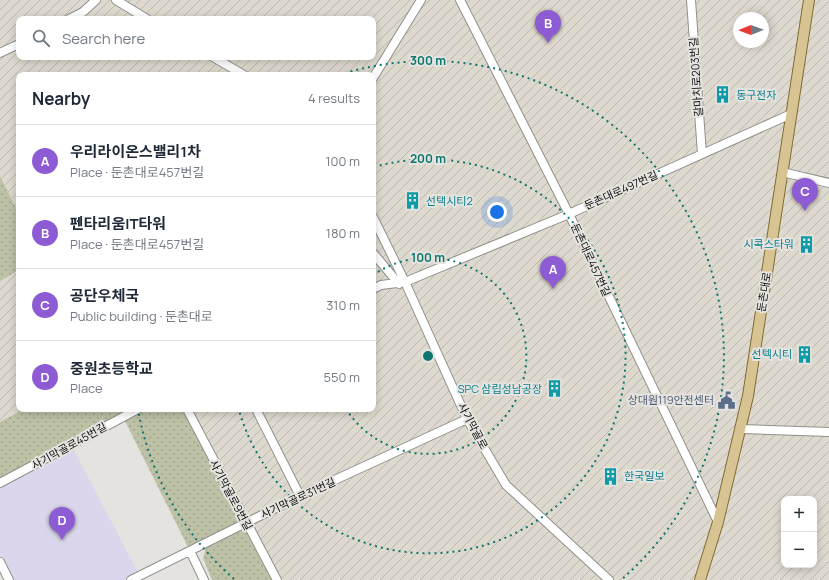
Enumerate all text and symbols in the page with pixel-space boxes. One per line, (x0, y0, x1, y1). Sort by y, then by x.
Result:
pin: B (535, 10, 561, 43)
north arrow (733, 12, 769, 48)
search box (16, 16, 376, 60)
icon: search (30, 27, 52, 49)
text: Search here (62, 28, 145, 49)
street label: 갈마치로203번길 (685, 37, 706, 117)
text: 300 m (410, 52, 446, 69)
building icon: 동구전자 (713, 85, 733, 105)
text: Nearby (32, 87, 90, 110)
place label: 동구전자 (736, 87, 776, 102)
text: 4 results (308, 89, 360, 107)
text: 우리라이온스밸리1차 (70, 141, 201, 162)
text: 200 m (410, 150, 446, 167)
text: A (41, 152, 49, 170)
text: 100 m (325, 152, 360, 170)
text: Place · 둔촌대로457번길 (70, 163, 204, 181)
street label: 둔촌대로497번길 (582, 167, 660, 213)
pin: C (792, 178, 818, 211)
building icon: 선택시티2 (403, 191, 423, 211)
place label: 선택시티2 (426, 193, 473, 208)
your location (487, 202, 507, 222)
text: 펜타리움IT타워 (70, 213, 166, 234)
street label: 둔촌대로457번길 (568, 221, 615, 299)
text: B (41, 224, 49, 242)
text: 180 m (326, 224, 360, 242)
building icon: 시콕스타워 (797, 234, 817, 254)
text: Place · 둔촌대로457번길 (70, 235, 204, 253)
place label: 시콕스타워 (743, 236, 794, 251)
text: 100 m (411, 249, 445, 266)
pin: A (540, 256, 566, 289)
street label: 둔촌대로 (753, 271, 774, 313)
text: 공단우체국 (70, 285, 139, 306)
text: C (40, 296, 50, 314)
text: 310 m (326, 296, 360, 314)
text: Public building · 둔촌대로 (70, 307, 213, 325)
building icon: 선텍시티 (795, 344, 815, 364)
place label: 선텍시티 (752, 346, 792, 361)
centre of rings (421, 349, 435, 363)
text: 중원초등학교 (70, 358, 153, 379)
text: D (40, 368, 50, 386)
text: 550 m (323, 368, 360, 386)
text: Place (70, 379, 103, 397)
building icon: SPC 삼립성남공장 (545, 379, 565, 399)
place label: SPC 삼립성남공장 (458, 381, 542, 396)
public building icon: 상대원119안전센터 (717, 390, 737, 410)
place label: 상대원119안전센터 (628, 392, 714, 407)
street label: 사기막골로 (455, 400, 492, 452)
street label: 사기막골로45번길 (29, 419, 109, 472)
street label: 사기막골로9번길 (207, 457, 256, 533)
building icon: 한국일보 (601, 466, 621, 486)
place label: 한국일보 (624, 468, 664, 483)
street label: 사기막골로31번길 (258, 474, 338, 522)
map controls (781, 496, 817, 568)
button: + (781, 496, 817, 532)
pin: D (49, 507, 75, 540)
button: − (781, 532, 817, 568)

